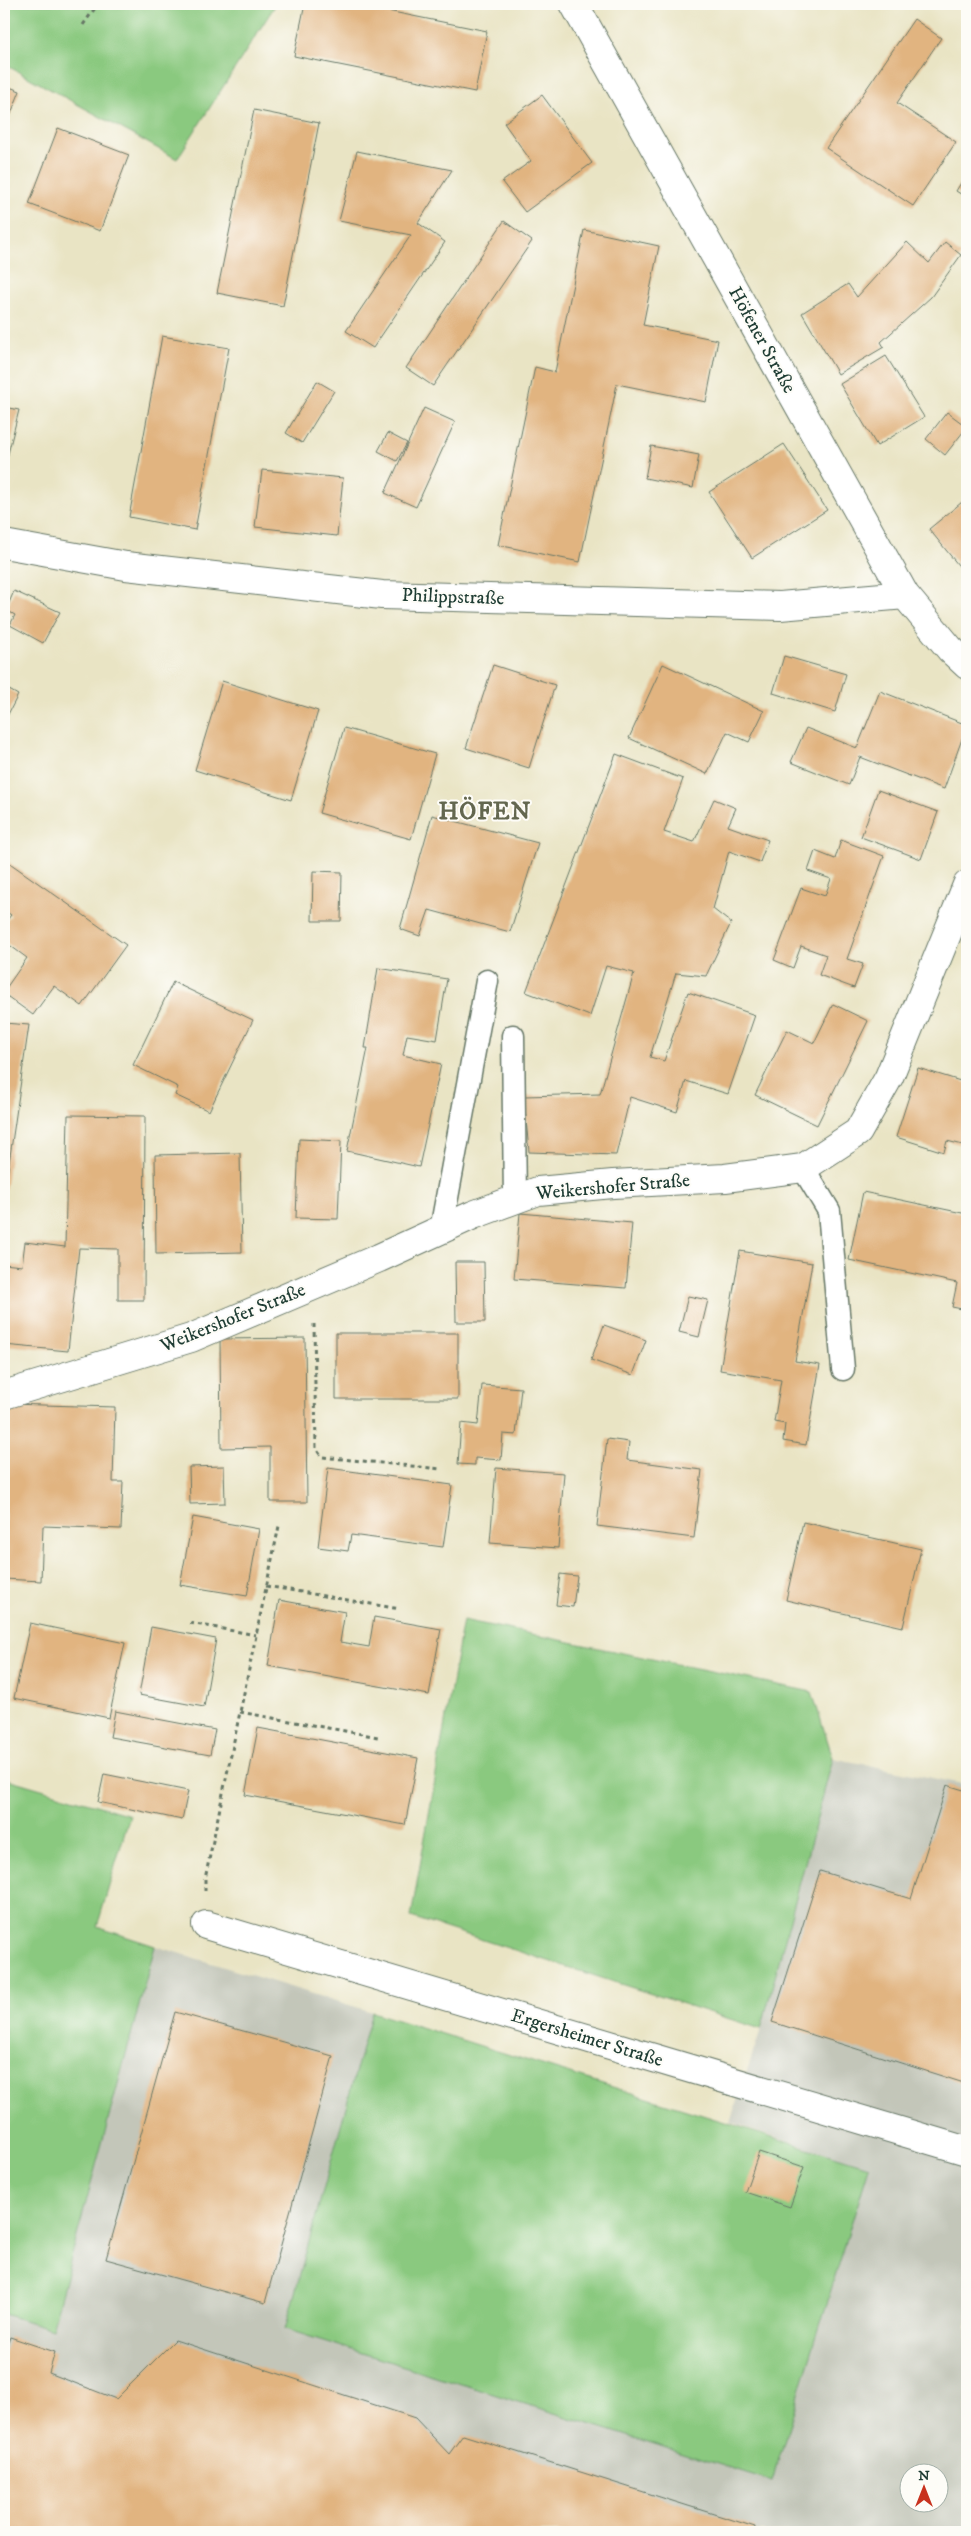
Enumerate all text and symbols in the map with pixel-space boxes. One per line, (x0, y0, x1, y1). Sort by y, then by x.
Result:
street label: Höfener Straße (723, 283, 801, 397)
street label: Philippstraße (401, 584, 505, 610)
district label: HÖFEN (438, 796, 532, 827)
street label: Weikershofer Straße (534, 1169, 691, 1205)
street label: Weikershofer Straße (156, 1278, 309, 1358)
street label: Ergersheimer Straße (508, 2004, 666, 2072)
north arrow (898, 2464, 948, 2514)
text: N (918, 2467, 930, 2485)

